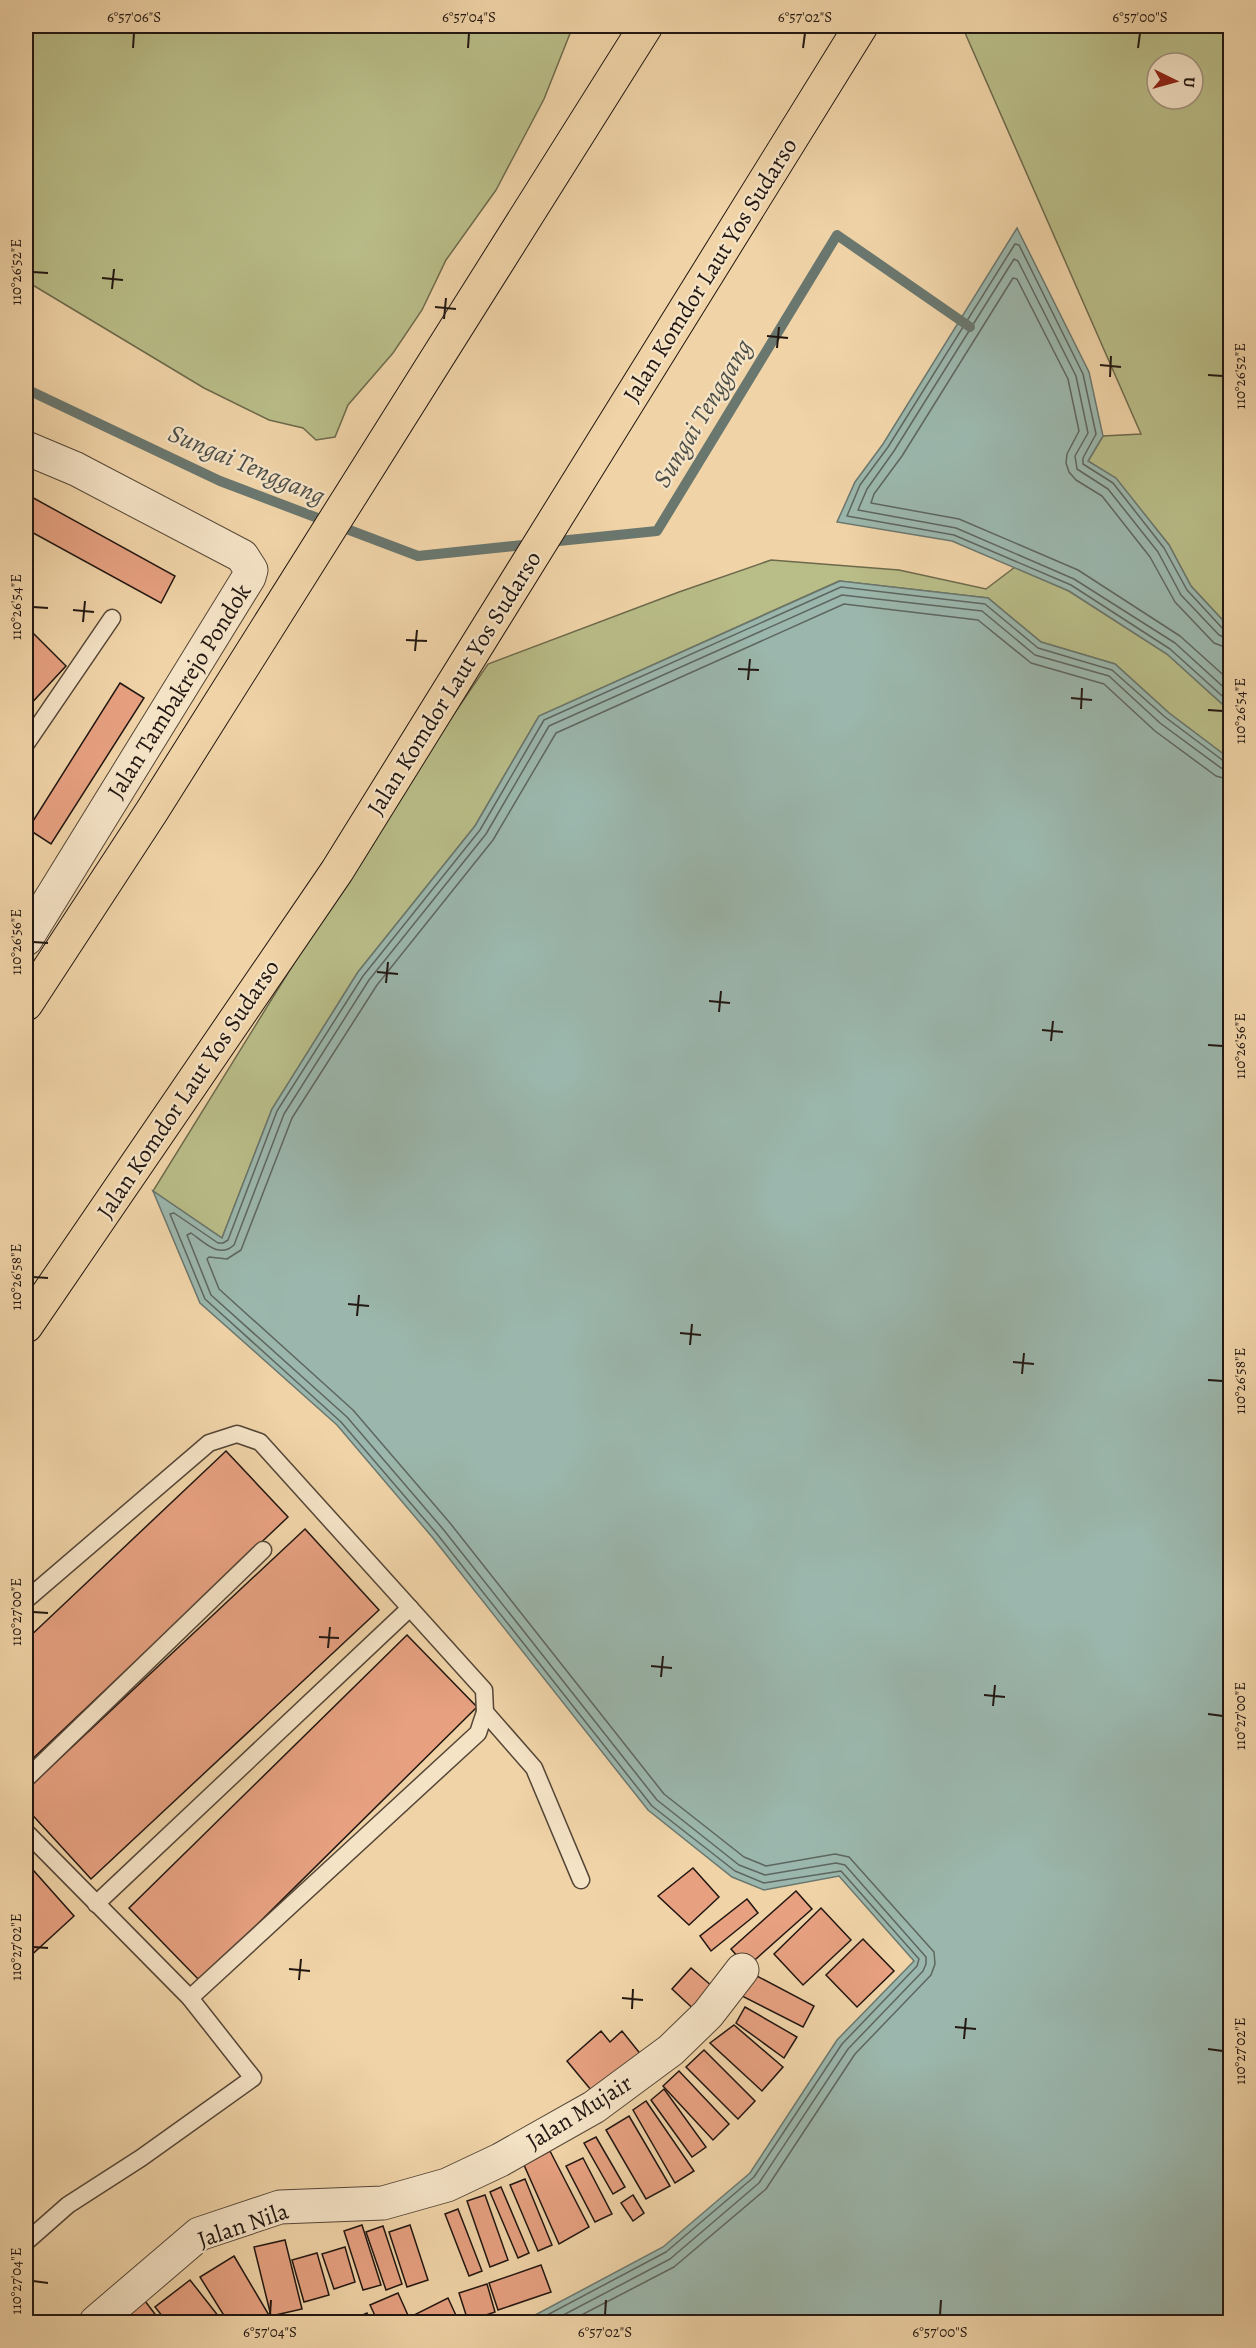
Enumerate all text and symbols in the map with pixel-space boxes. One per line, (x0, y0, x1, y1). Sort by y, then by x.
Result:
text: 6°57'06"S (107, 7, 161, 27)
text: 6°57'04"S (442, 7, 496, 27)
text: 6°57'02"S (778, 7, 832, 27)
text: 6°57'00"S (1112, 7, 1168, 27)
north arrow (1145, 51, 1205, 111)
text: U (1177, 76, 1200, 89)
street label: Jalan Komdor Laut Yos Sudarso (615, 132, 805, 408)
text: 110°26'52"E (6, 239, 26, 305)
water label: Sungai Tenggang (644, 332, 761, 494)
text: 110°26'52"E (1230, 343, 1250, 409)
water label: Sungai Tenggang (163, 416, 331, 513)
street label: Jalan Komdor Laut Yos Sudarso (359, 545, 549, 821)
text: 110°26'54"E (6, 574, 26, 640)
street label: Jalan Tambakrejo Pondok (100, 577, 258, 805)
text: 110°26'54"E (1230, 678, 1250, 744)
text: 110°26'56"E (6, 909, 26, 975)
street label: Jalan Komdor Laut Yos Sudarso (89, 953, 287, 1225)
text: 110°26'56"E (1230, 1013, 1250, 1079)
text: 110°26'58"E (6, 1244, 26, 1310)
text: 110°26'58"E (1230, 1348, 1250, 1414)
text: 110°27'00"E (6, 1578, 26, 1646)
text: 110°27'00"E (1230, 1682, 1250, 1750)
text: 110°27'02"E (6, 1913, 26, 1981)
text: 110°27'02"E (1230, 2017, 1250, 2085)
street label: Jalan Mujair (520, 2067, 638, 2157)
street label: Jalan Nila (193, 2194, 293, 2255)
text: 110°27'04"E (6, 2248, 26, 2314)
text: 6°57'04"S (243, 2322, 297, 2342)
text: 6°57'02"S (578, 2322, 632, 2342)
text: 6°57'00"S (912, 2322, 968, 2342)

